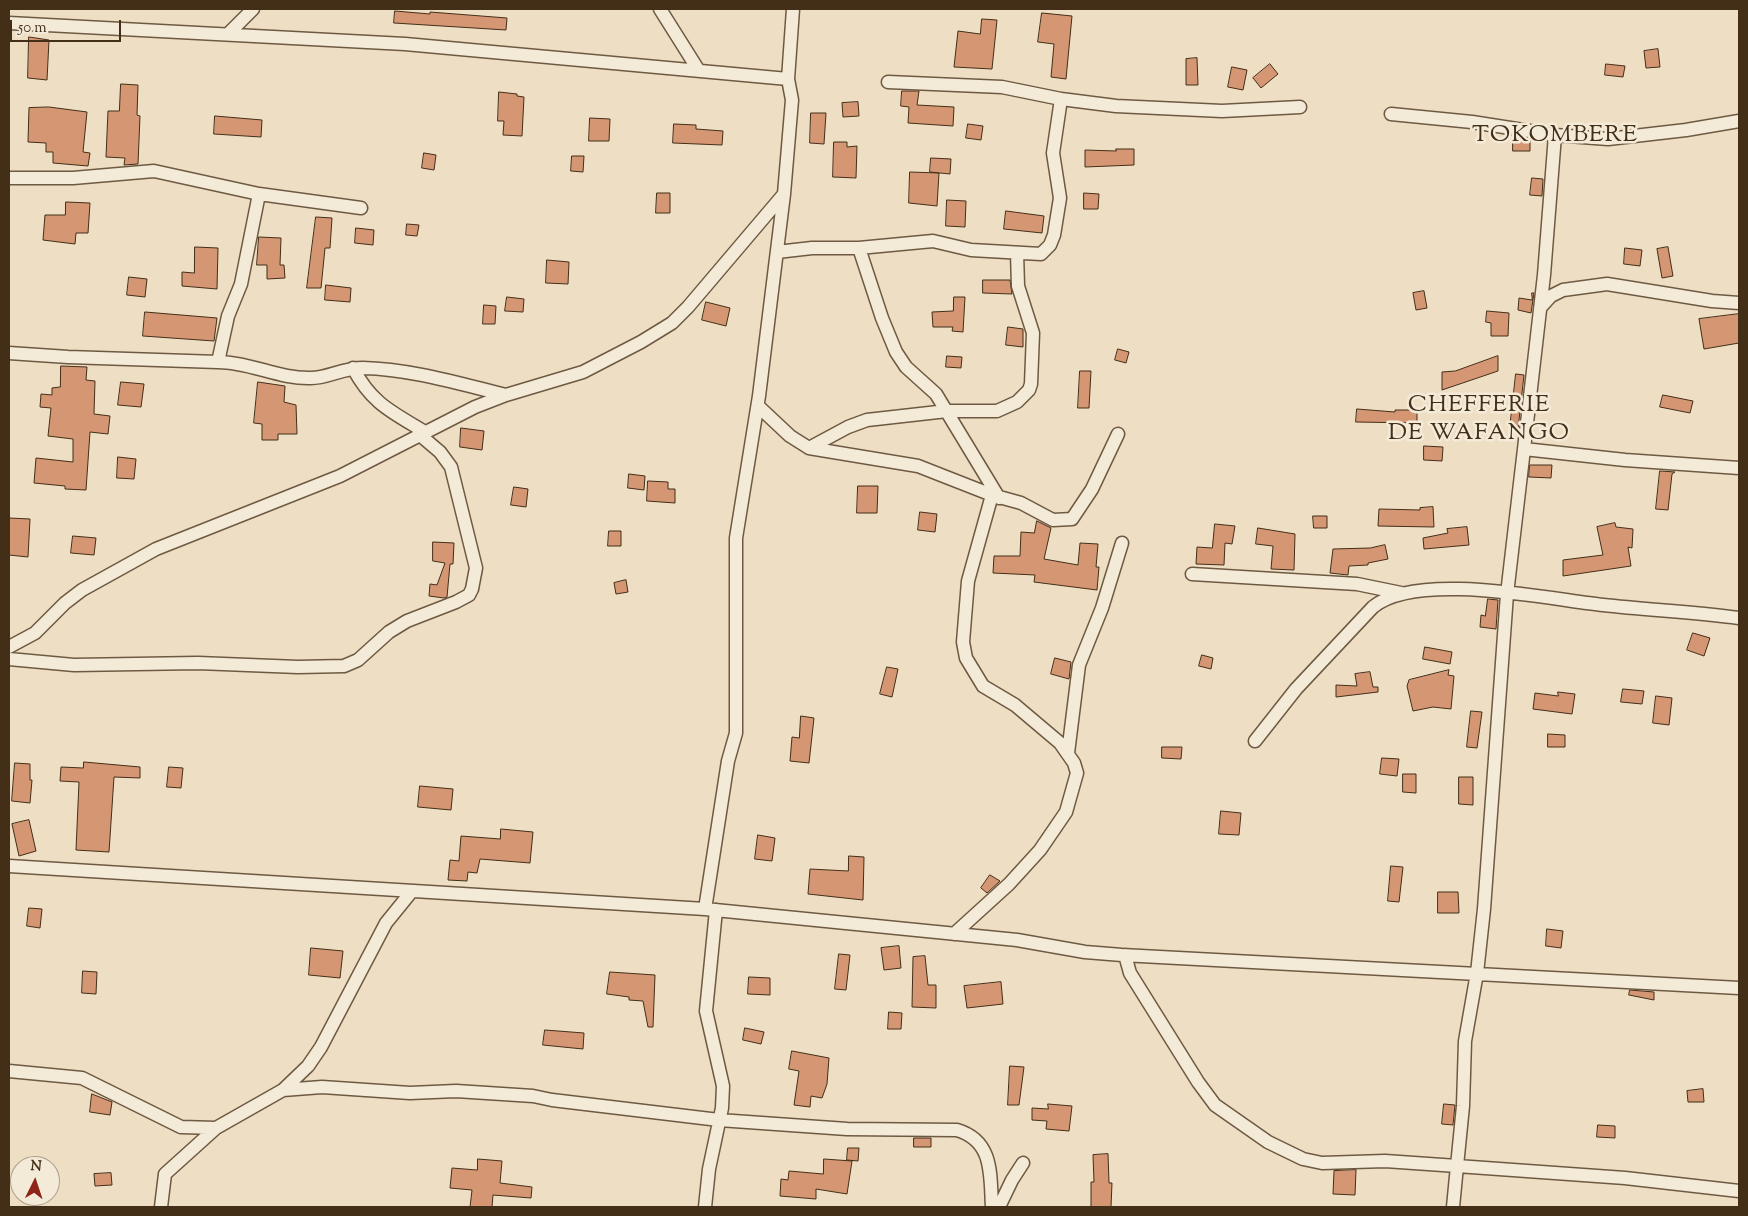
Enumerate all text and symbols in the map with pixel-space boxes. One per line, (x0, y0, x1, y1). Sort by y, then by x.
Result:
scale bar (12, 10, 124, 42)
text: 50 m (18, 18, 47, 39)
district label: TOKOMBERE (1471, 123, 1639, 151)
district label: CHEFFERIE DE WAFANGO (1387, 393, 1571, 449)
north arrow (10, 1156, 60, 1206)
text: N (30, 1157, 42, 1177)

